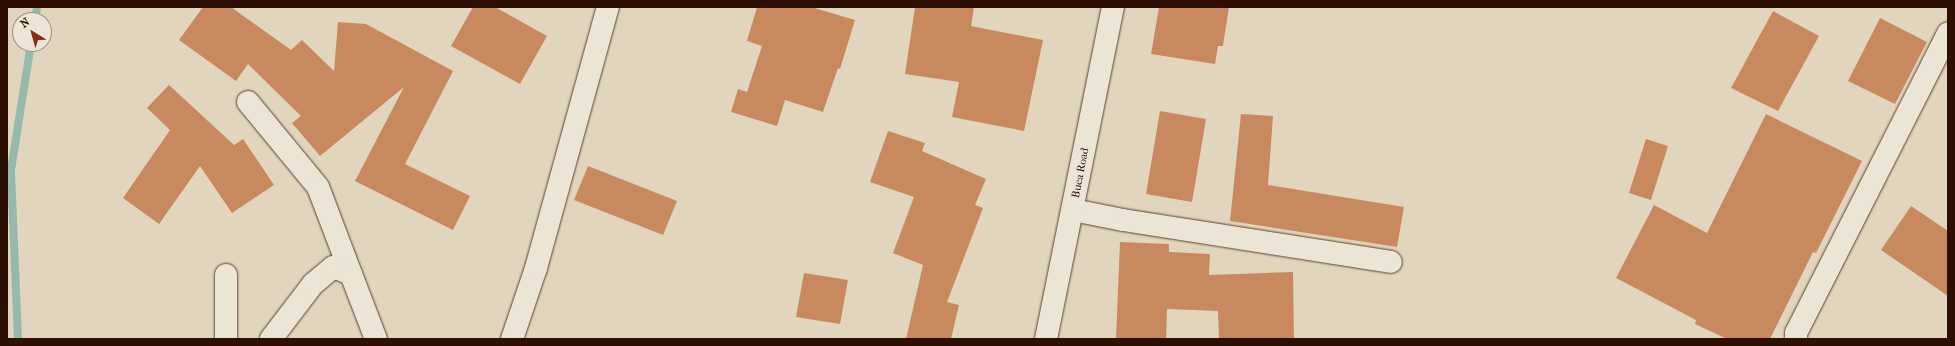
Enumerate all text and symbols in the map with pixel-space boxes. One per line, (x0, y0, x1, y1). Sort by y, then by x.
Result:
north arrow (12, 12, 52, 52)
text: N (18, 15, 32, 31)
street label: Buea Road (1070, 147, 1092, 199)

